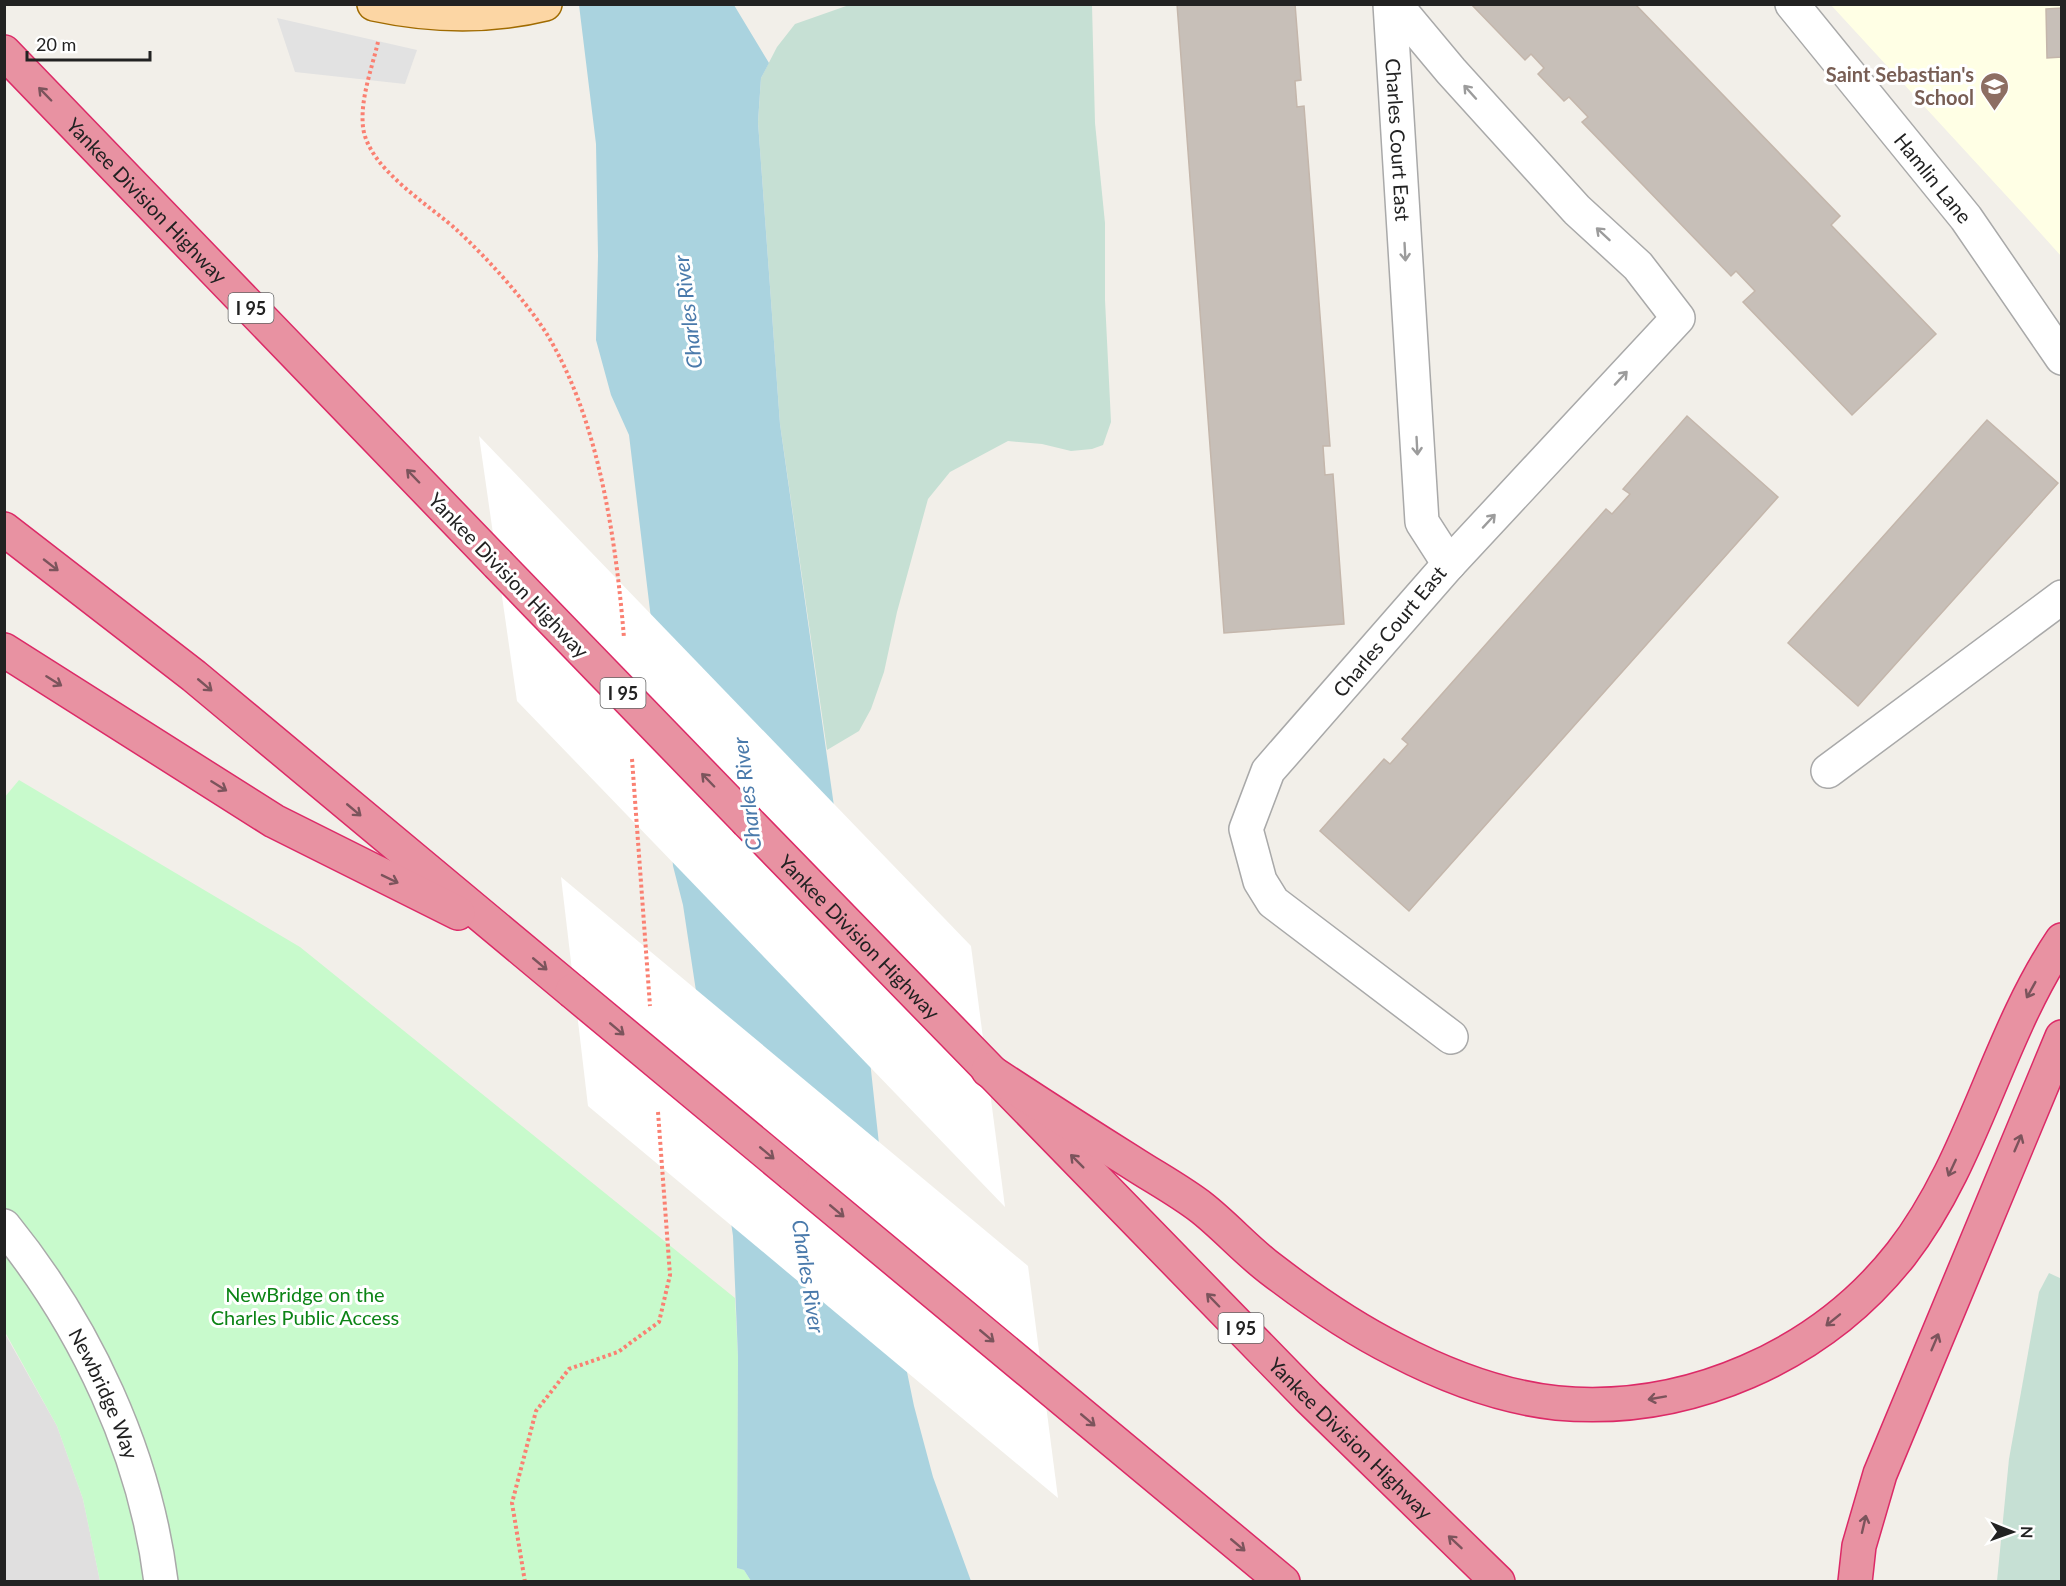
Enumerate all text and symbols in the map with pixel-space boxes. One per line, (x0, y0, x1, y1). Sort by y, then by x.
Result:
scale bar (27, 24, 150, 62)
text: 20 m (36, 33, 76, 55)
street label: Charles Court East (1381, 57, 1415, 222)
place label: Saint Sebastian's School (1826, 62, 1974, 109)
school or university icon: Saint Sebastian's School (1979, 70, 2011, 112)
one-way arrow (1463, 85, 1477, 100)
one-way arrow (38, 86, 52, 101)
street label: Yankee Division Highway (62, 113, 233, 288)
street label: Hamlin Lane (1890, 128, 1977, 228)
one-way arrow (1596, 227, 1611, 241)
one-way arrow (1400, 241, 1411, 261)
water label: Charles River (668, 253, 706, 370)
road number: I 95 (228, 293, 274, 323)
one-way arrow (1614, 371, 1628, 386)
one-way arrow (1412, 436, 1423, 456)
one-way arrow (406, 469, 421, 484)
street label: Yankee Division Highway (424, 487, 595, 663)
one-way arrow (1481, 514, 1496, 529)
one-way arrow (43, 558, 59, 571)
street label: Charles Court East (1327, 561, 1451, 701)
one-way arrow (45, 676, 62, 688)
one-way arrow (196, 678, 212, 691)
road number: I 95 (600, 678, 646, 708)
water label: Charles River (727, 735, 765, 852)
one-way arrow (700, 773, 715, 788)
one-way arrow (210, 780, 227, 792)
one-way arrow (346, 803, 361, 817)
street label: Yankee Division Highway (774, 849, 946, 1024)
one-way arrow (380, 874, 398, 885)
one-way arrow (532, 958, 548, 971)
one-way arrow (2025, 980, 2036, 998)
one-way arrow (609, 1022, 625, 1035)
one-way arrow (2013, 1134, 2024, 1153)
one-way arrow (759, 1146, 774, 1160)
one-way arrow (1070, 1153, 1084, 1168)
one-way arrow (1946, 1158, 1958, 1176)
one-way arrow (829, 1205, 845, 1218)
water label: Charles River (788, 1218, 830, 1335)
park label: NewBridge on the Charles Public Access (211, 1282, 399, 1329)
one-way arrow (1206, 1293, 1221, 1308)
road number: I 95 (1218, 1313, 1264, 1343)
one-way arrow (1826, 1313, 1842, 1326)
street label: Newbridge Way (64, 1324, 144, 1462)
one-way arrow (979, 1329, 994, 1343)
one-way arrow (1930, 1334, 1941, 1352)
street label: Yankee Division Highway (1264, 1352, 1438, 1524)
one-way arrow (1648, 1393, 1668, 1404)
one-way arrow (1080, 1414, 1096, 1427)
north arrow (1982, 1502, 2042, 1562)
one-way arrow (1859, 1515, 1871, 1534)
text: N (2018, 1526, 2037, 1539)
one-way arrow (1448, 1534, 1463, 1549)
one-way arrow (1230, 1538, 1245, 1552)

